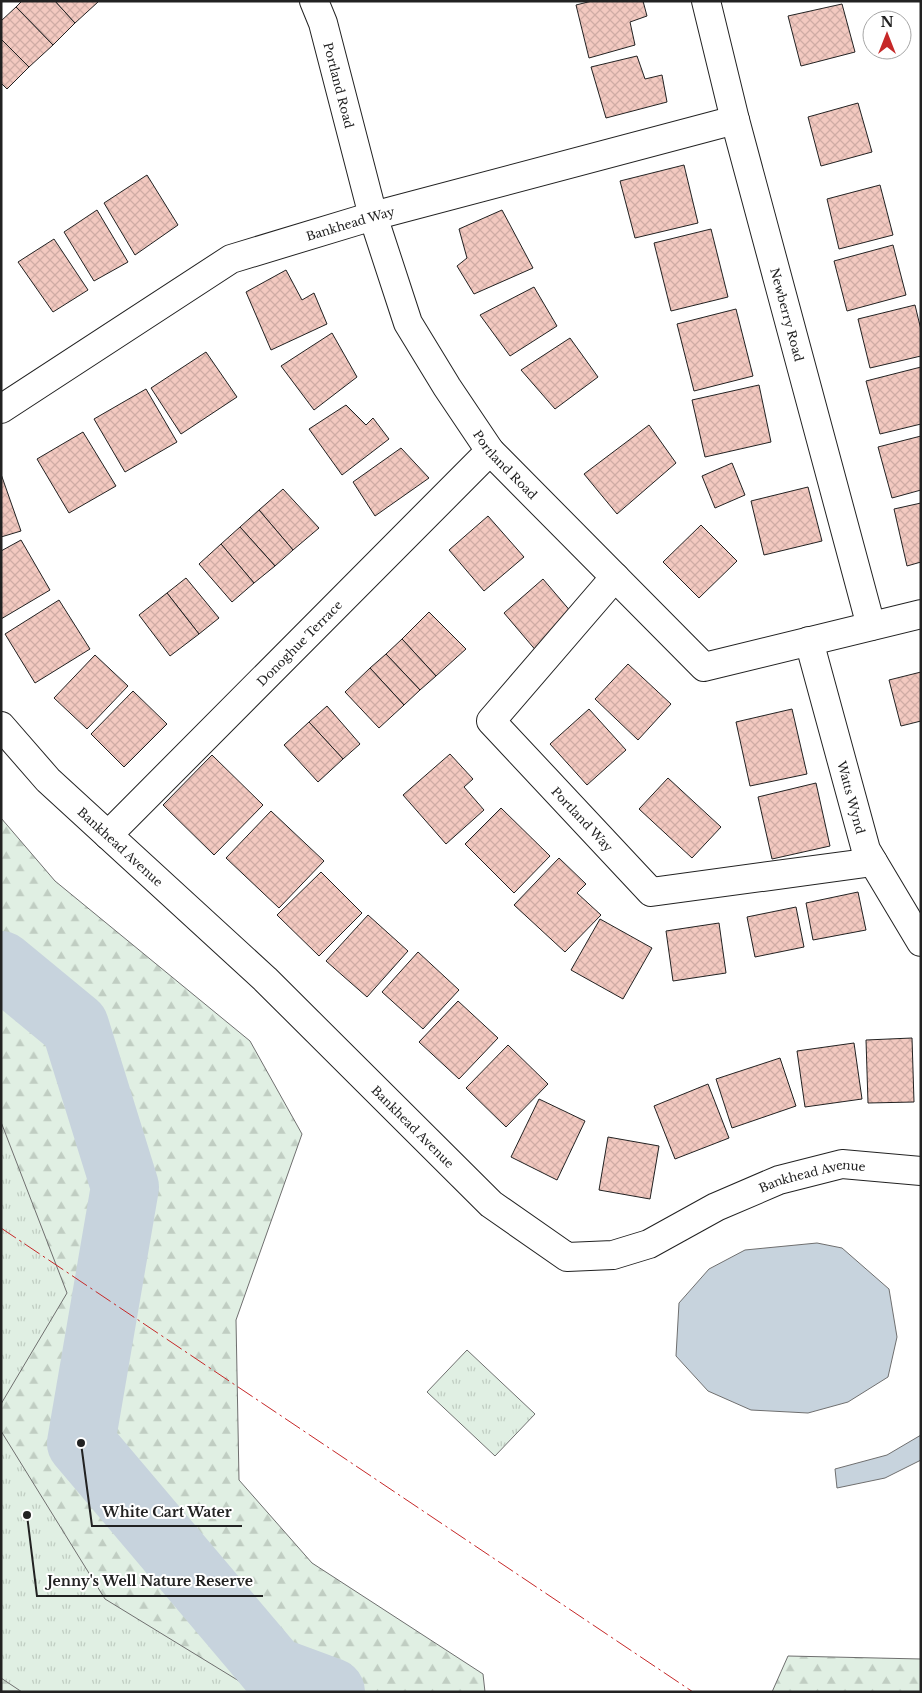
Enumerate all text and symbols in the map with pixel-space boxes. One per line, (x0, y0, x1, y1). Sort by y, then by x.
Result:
north arrow (862, 10, 912, 60)
text: N (880, 13, 894, 31)
street label: Portland Road (321, 41, 357, 130)
street label: Bankhead Way (304, 203, 396, 243)
street label: Newberry Road (768, 266, 807, 363)
street label: Portland Road (470, 427, 541, 502)
street label: Donoghue Terrace (253, 597, 345, 689)
street label: Watts Wynd (834, 758, 869, 835)
street label: Portland Way (549, 783, 617, 855)
street label: Bankhead Avenue (75, 804, 166, 889)
street label: Bankhead Avenue (369, 1082, 458, 1171)
street label: Bankhead Avenue (756, 1157, 866, 1195)
callout: White Cart Water (92, 1497, 242, 1526)
text: White Cart Water (101, 1503, 232, 1521)
callout: Jenny's Well Nature Reserve (37, 1567, 263, 1596)
text: Jenny's Well Nature Reserve (44, 1572, 253, 1590)

